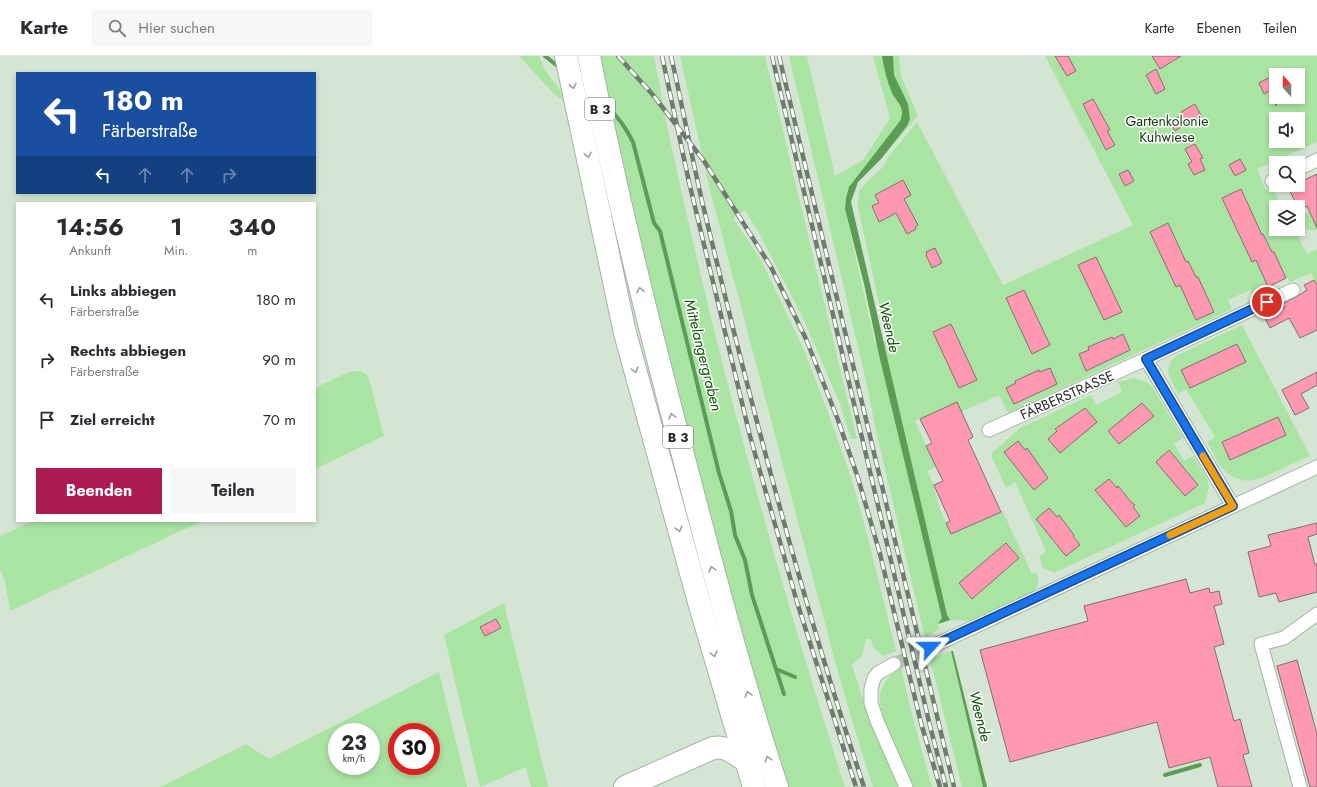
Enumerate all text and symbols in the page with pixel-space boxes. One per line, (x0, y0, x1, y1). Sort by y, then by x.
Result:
search box (92, 10, 372, 46)
text: Karte (20, 14, 68, 41)
icon: search (106, 17, 128, 39)
text: Hier suchen (138, 17, 215, 39)
text: Karte (1144, 18, 1174, 38)
text: Ebenen (1196, 18, 1241, 38)
text: Teilen (1263, 18, 1297, 38)
north arrow (1269, 68, 1305, 104)
map controls (1269, 68, 1305, 236)
text: 180 m (102, 80, 184, 121)
one-way arrow (569, 83, 577, 89)
icon: left (36, 88, 88, 140)
road number: B 3 (585, 98, 615, 120)
park label: Gartenkolonie Kuhwiese (1126, 111, 1208, 147)
button: sound (1269, 112, 1305, 148)
text: Färberstraße (102, 118, 197, 144)
one-way arrow (583, 151, 591, 158)
button: search (1269, 156, 1305, 192)
icon: left (92, 164, 114, 186)
icon: ahead (134, 164, 156, 186)
icon: ahead (176, 164, 198, 186)
icon: right (218, 164, 240, 186)
button: layers (1269, 200, 1305, 236)
text: 14:56 (56, 209, 124, 244)
text: 1 (170, 209, 182, 244)
text: 340 (229, 209, 276, 244)
text: Ankunft (69, 241, 111, 260)
text: Min. (164, 241, 189, 260)
text: m (247, 241, 257, 260)
text: Links abbiegen (70, 280, 176, 302)
pin (1250, 285, 1284, 319)
one-way arrow (637, 287, 645, 293)
icon: left (36, 289, 58, 311)
text: 180 m (256, 289, 296, 311)
icon: arrive (1256, 291, 1278, 313)
water label: Mittelangergraben (678, 297, 728, 413)
water label: Weende (872, 299, 906, 355)
text: Färberstraße (70, 302, 139, 321)
text: Rechts abbiegen (70, 340, 186, 362)
icon: right (36, 349, 58, 371)
text: 90 m (262, 349, 296, 371)
text: Färberstraße (70, 362, 139, 381)
street label: FÄRBERSTRASSE (1017, 365, 1117, 425)
one-way arrow (630, 367, 639, 374)
icon: arrive (36, 409, 58, 431)
text: Ziel erreicht (70, 409, 155, 431)
text: 70 m (263, 409, 296, 431)
one-way arrow (669, 413, 677, 419)
road number: B 3 (663, 426, 693, 448)
button: Beenden (36, 468, 162, 514)
button: Teilen (170, 468, 296, 514)
one-way arrow (674, 525, 683, 532)
one-way arrow (709, 566, 717, 572)
position arrow (909, 626, 951, 668)
one-way arrow (709, 650, 718, 657)
water label: Weende (963, 688, 997, 744)
one-way arrow (744, 691, 753, 698)
speed limit sign: 30 (388, 723, 440, 775)
text: 23 (341, 729, 367, 758)
text: km/h (343, 751, 365, 766)
one-way arrow (764, 756, 773, 763)

